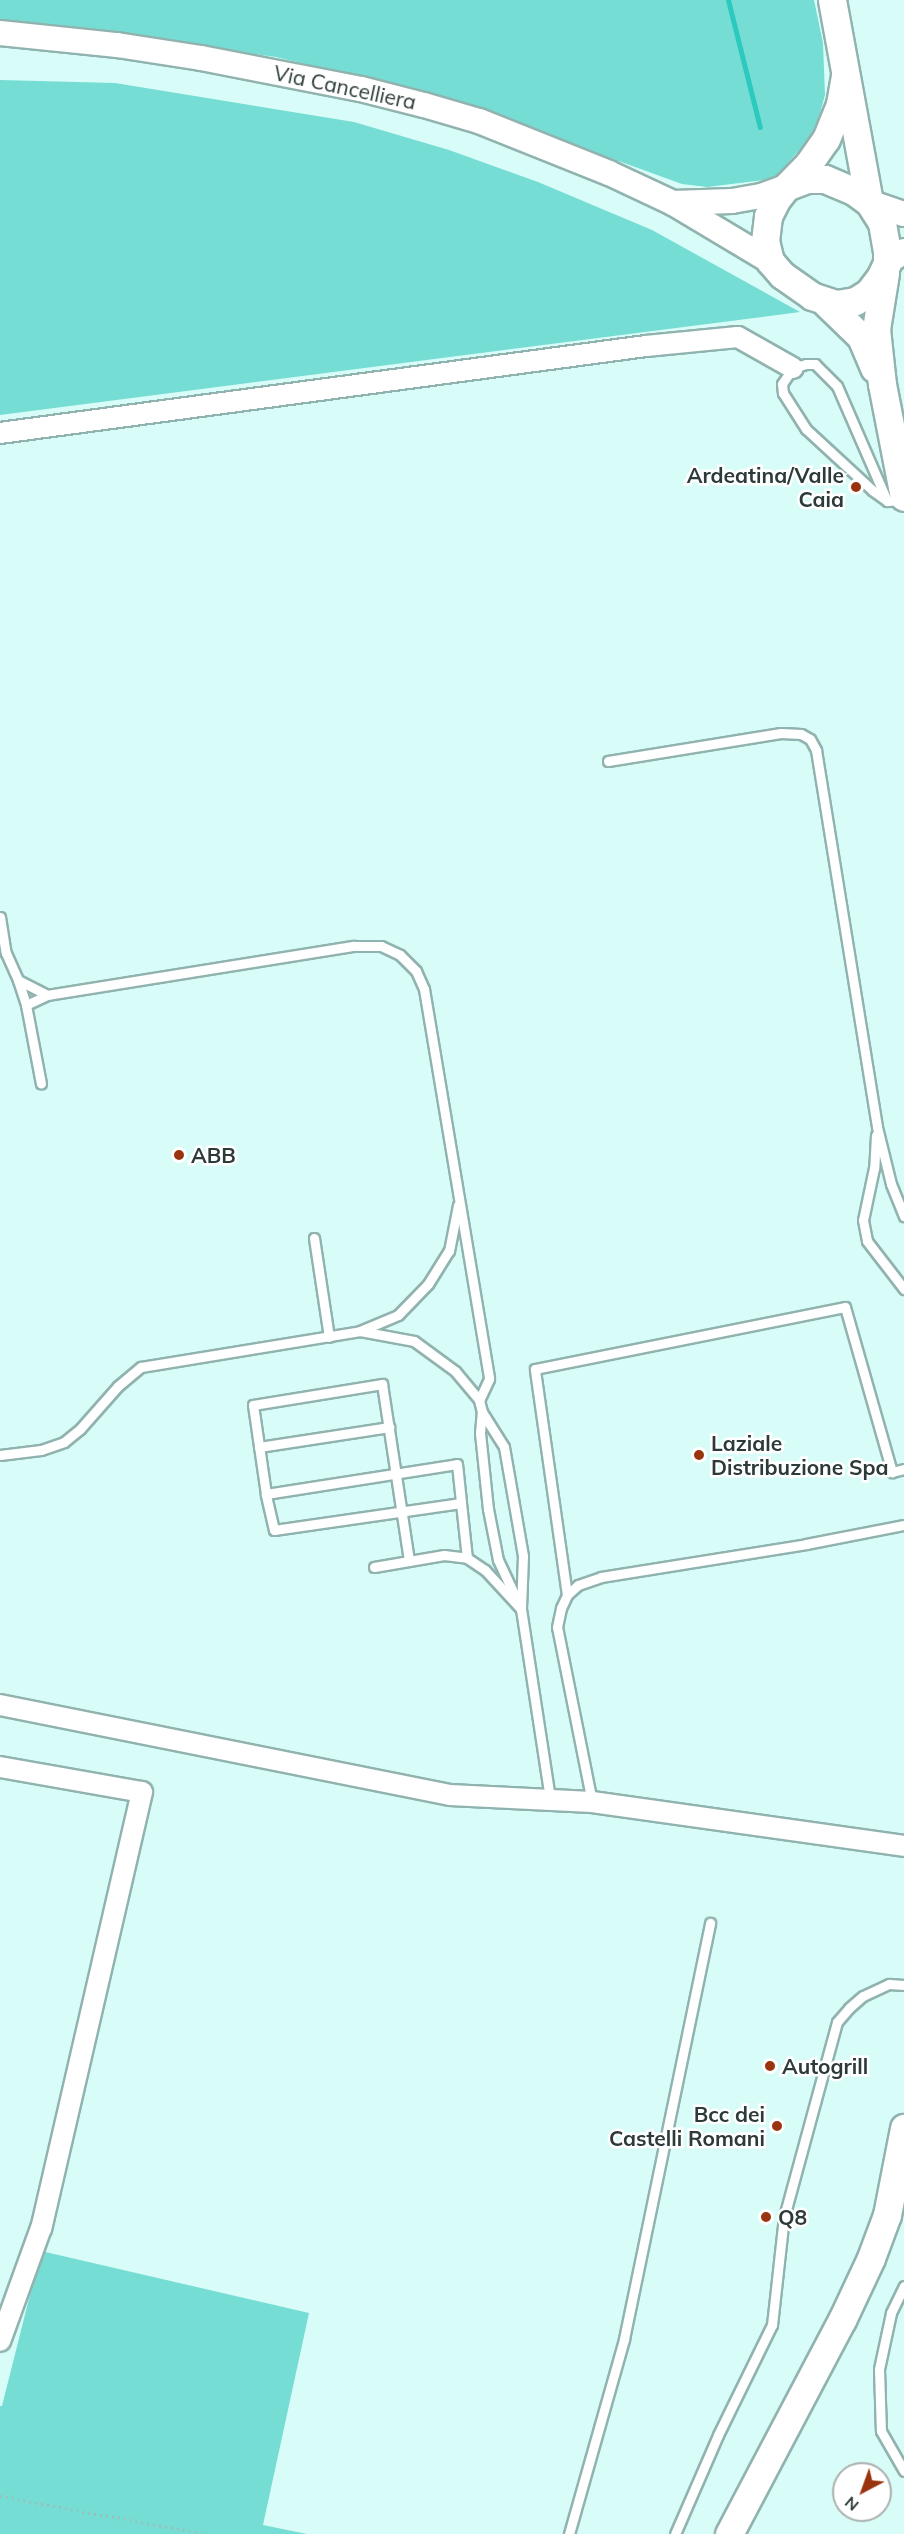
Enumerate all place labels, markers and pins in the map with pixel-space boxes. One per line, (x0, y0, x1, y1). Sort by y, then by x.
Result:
place label: Ardeatina/Valle Caia (687, 462, 844, 512)
marker: Ardeatina/Valle Caia (849, 480, 863, 494)
place label: ABB (191, 1142, 236, 1168)
marker: ABB (172, 1148, 186, 1162)
place label: Laziale Distribuzione Spa (711, 1430, 889, 1480)
marker: Laziale Distribuzione Spa (692, 1448, 706, 1462)
place label: Autogrill (782, 2053, 868, 2079)
marker: Autogrill (763, 2059, 777, 2073)
place label: Bcc dei Castelli Romani (609, 2101, 765, 2151)
marker: Bcc dei Castelli Romani (770, 2119, 784, 2133)
place label: Q8 (778, 2204, 807, 2230)
marker: Q8 (759, 2210, 773, 2224)

